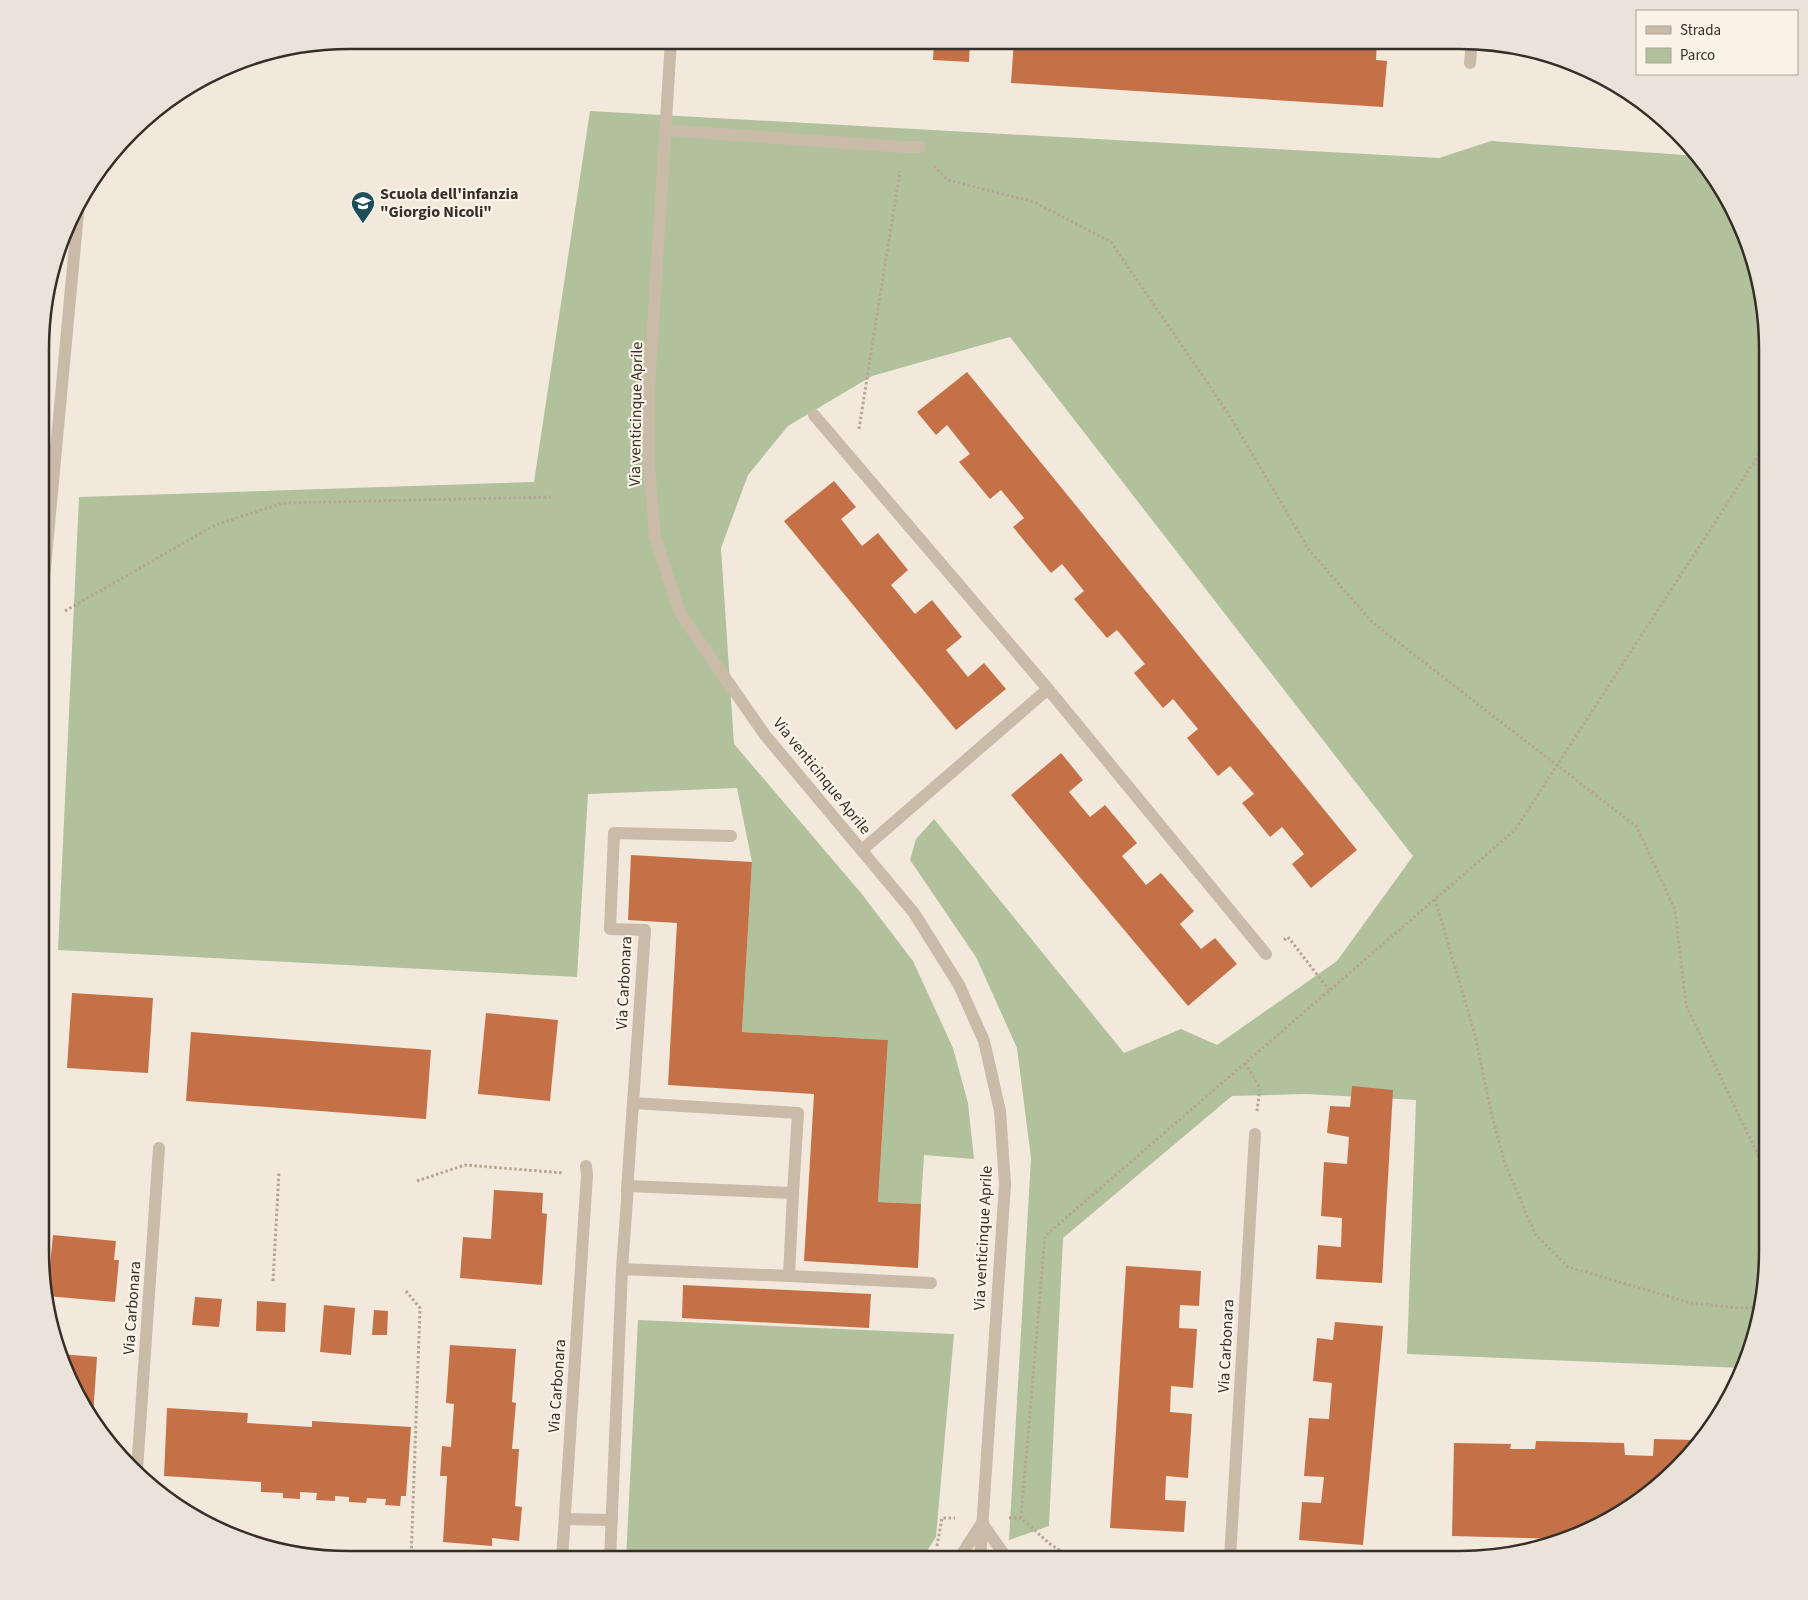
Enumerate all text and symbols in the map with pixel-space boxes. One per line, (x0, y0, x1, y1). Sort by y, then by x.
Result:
legend (1636, 10, 1798, 75)
text: Strada (1680, 20, 1721, 41)
text: Parco (1680, 45, 1715, 66)
place label: Scuola dell'infanzia "Giorgio Nicoli" (380, 183, 518, 223)
school or university icon: Scuola dell'infanzia "Giorgio Nicoli" (350, 190, 376, 224)
street label: Via venticinque Aprile (624, 341, 648, 487)
street label: Via venticinque Aprile (768, 713, 876, 839)
street label: Via Carbonara (611, 936, 637, 1030)
street label: Via venticinque Aprile (968, 1165, 998, 1311)
street label: Via Carbonara (118, 1260, 146, 1356)
street label: Via Carbonara (1213, 1299, 1239, 1393)
street label: Via Carbonara (543, 1338, 571, 1434)

